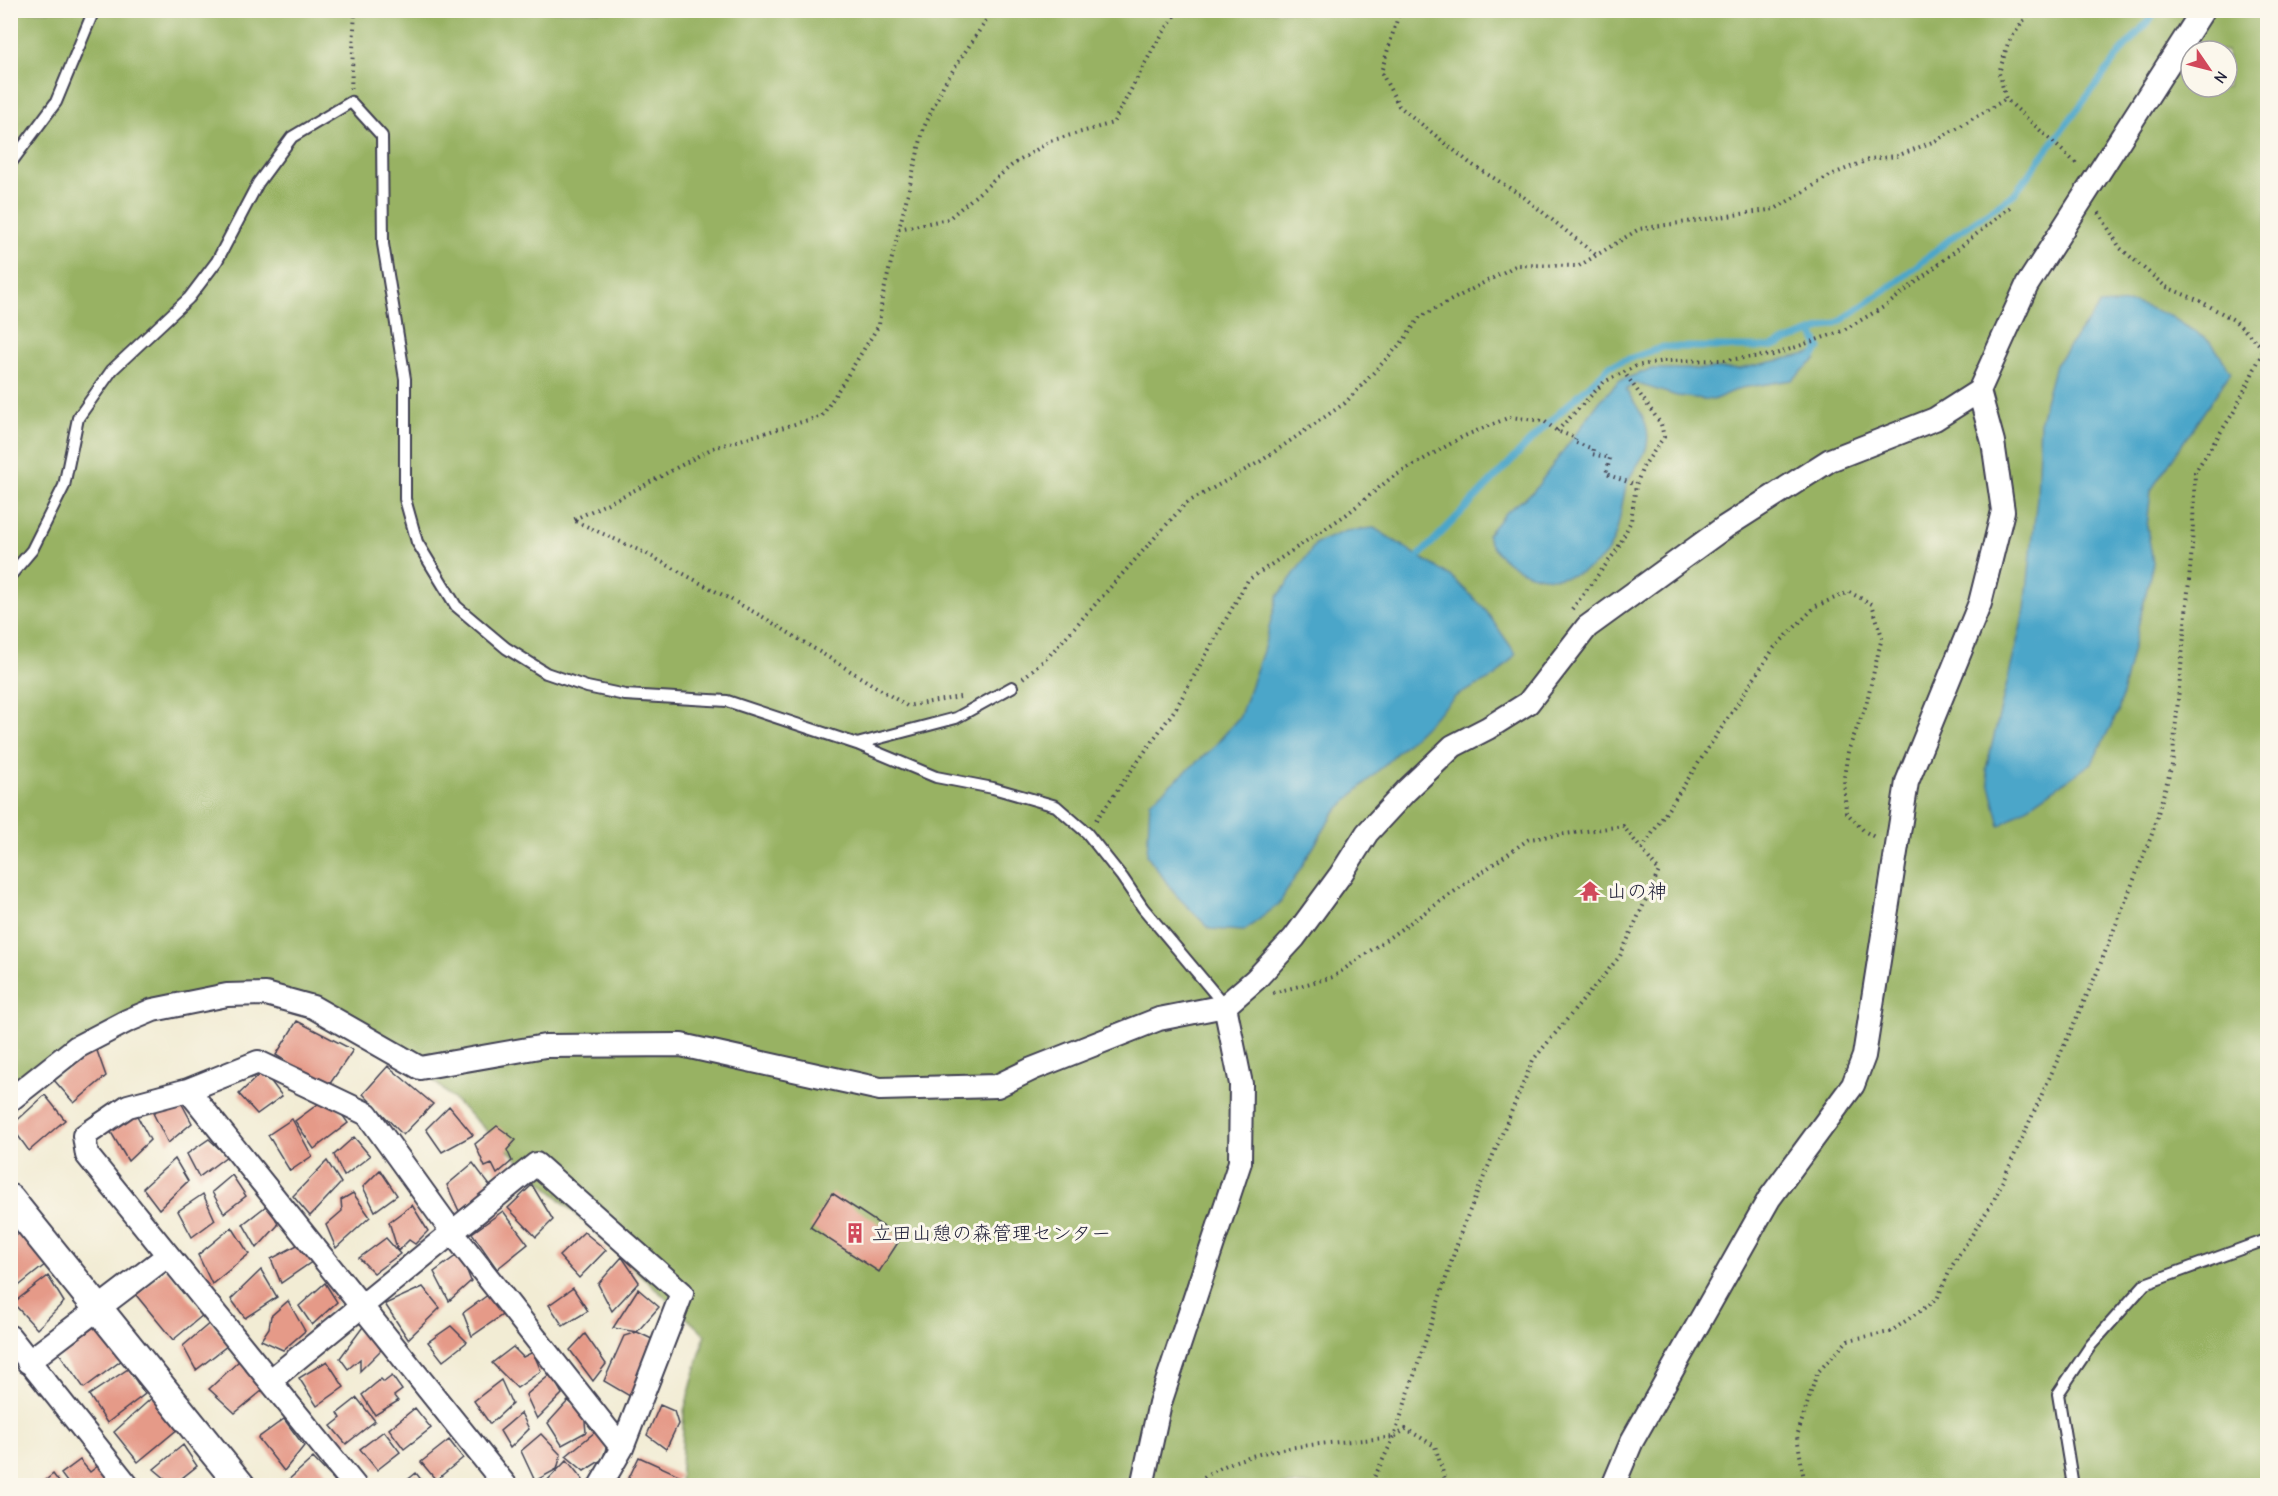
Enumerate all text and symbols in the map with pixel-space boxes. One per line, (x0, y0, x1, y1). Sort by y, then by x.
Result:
north arrow (2179, 39, 2239, 99)
text: N (2210, 68, 2231, 86)
temple icon: 山の神 (1578, 879, 1602, 903)
place label: 山の神 (1607, 880, 1667, 903)
building icon: 立田山憩の森管理センター (843, 1221, 867, 1245)
place label: 立田山憩の森管理センター (872, 1222, 1111, 1245)

